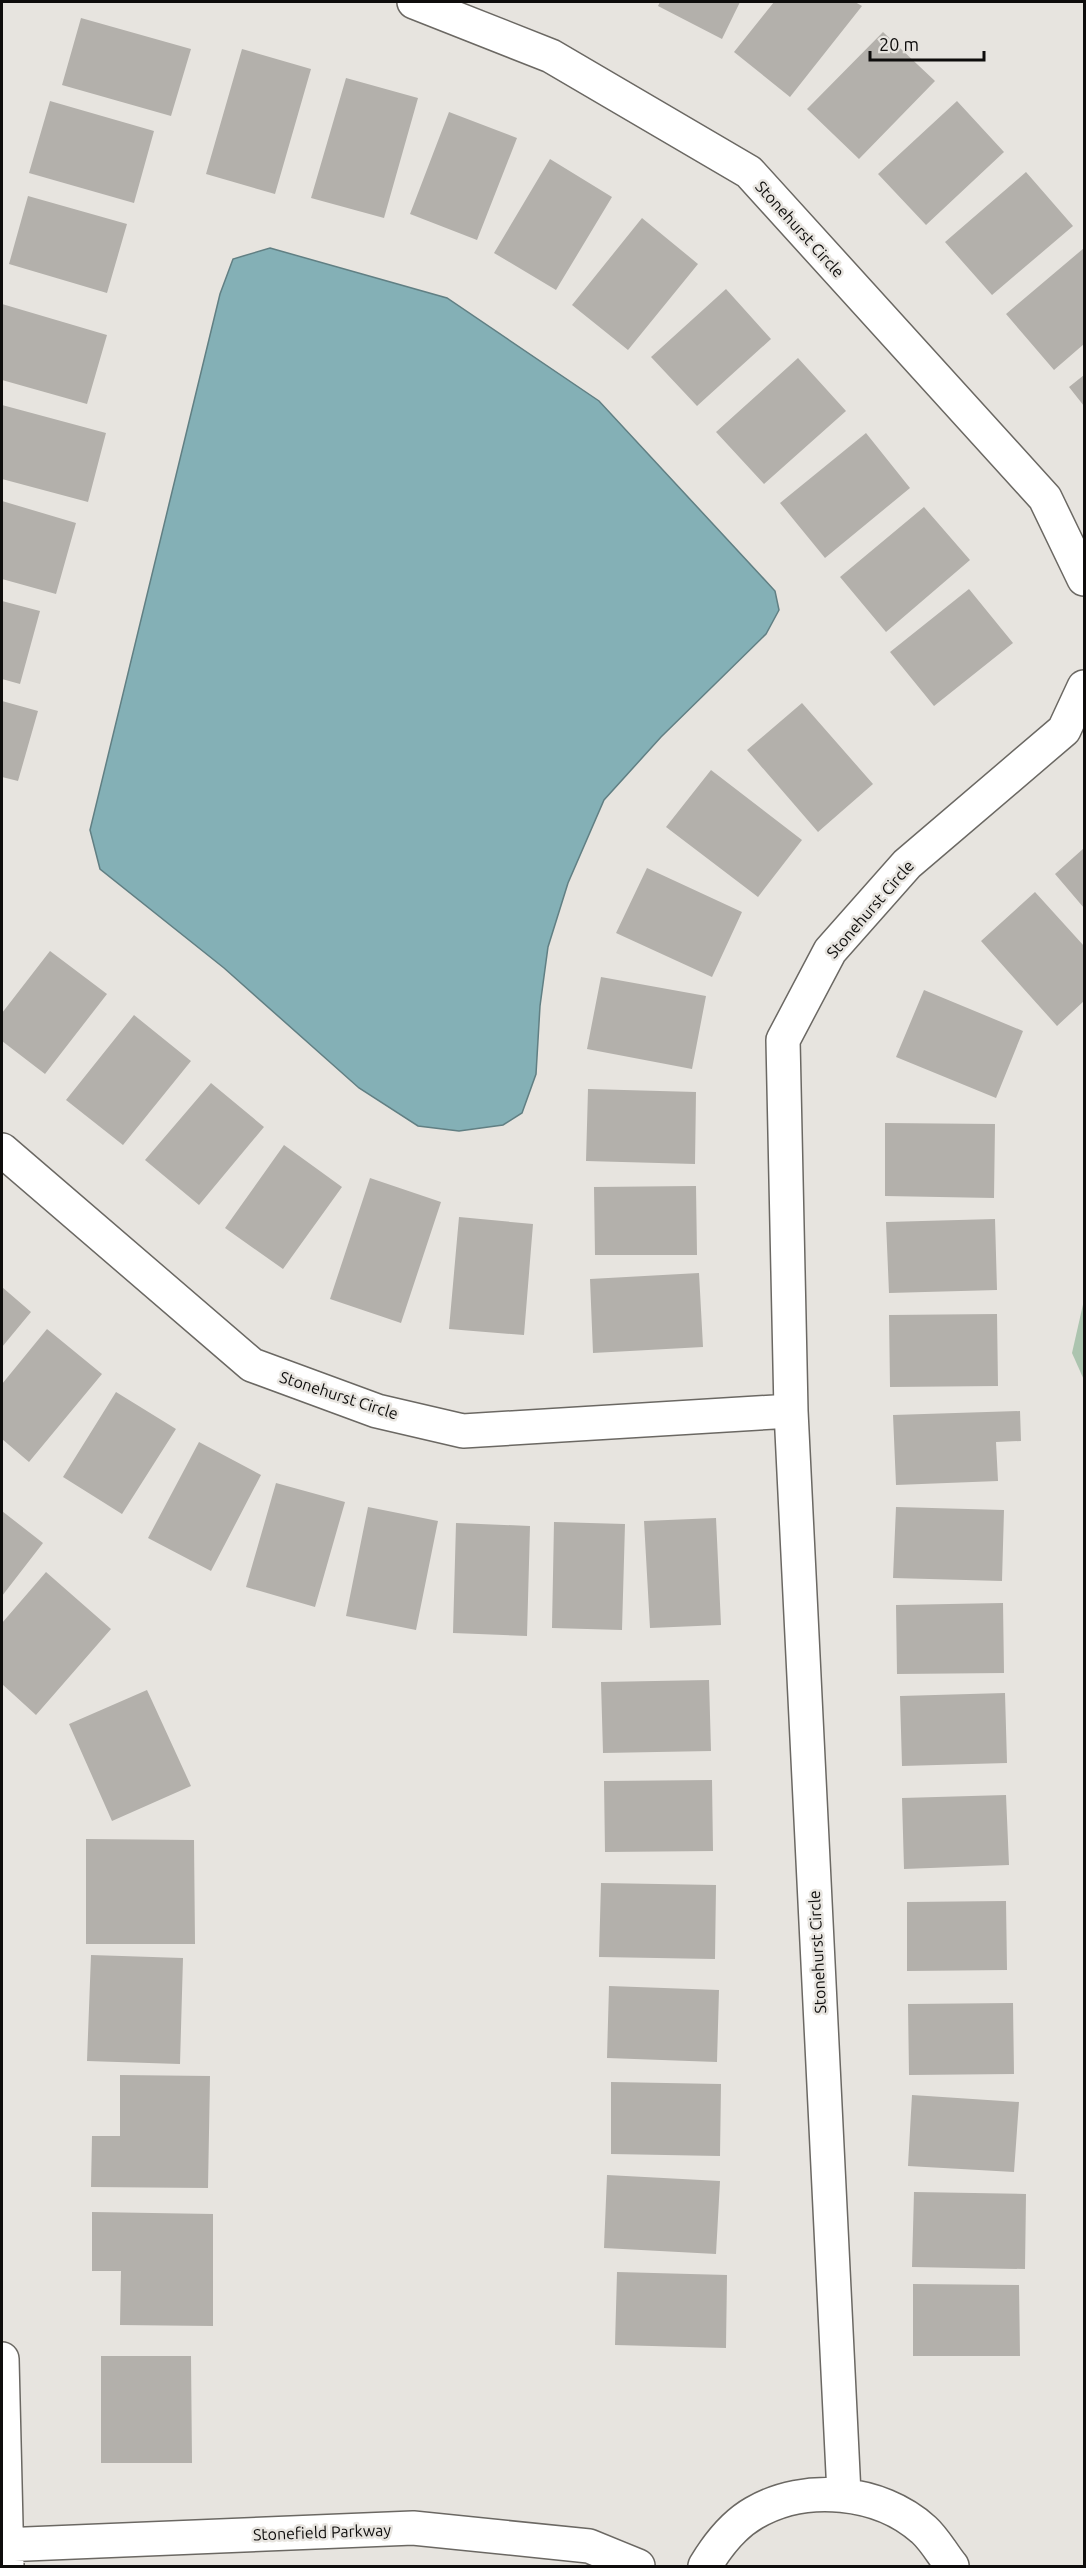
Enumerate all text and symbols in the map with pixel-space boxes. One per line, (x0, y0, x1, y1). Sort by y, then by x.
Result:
scale bar (870, 24, 984, 62)
text: 20 m (879, 34, 919, 54)
street label: Stonehurst Circle (752, 177, 848, 281)
street label: Stonehurst Circle (823, 857, 917, 961)
street label: Stonehurst Circle (278, 1367, 400, 1423)
street label: Stonehurst Circle (805, 1890, 829, 2014)
street label: Stonefield Parkway (253, 2521, 392, 2543)

